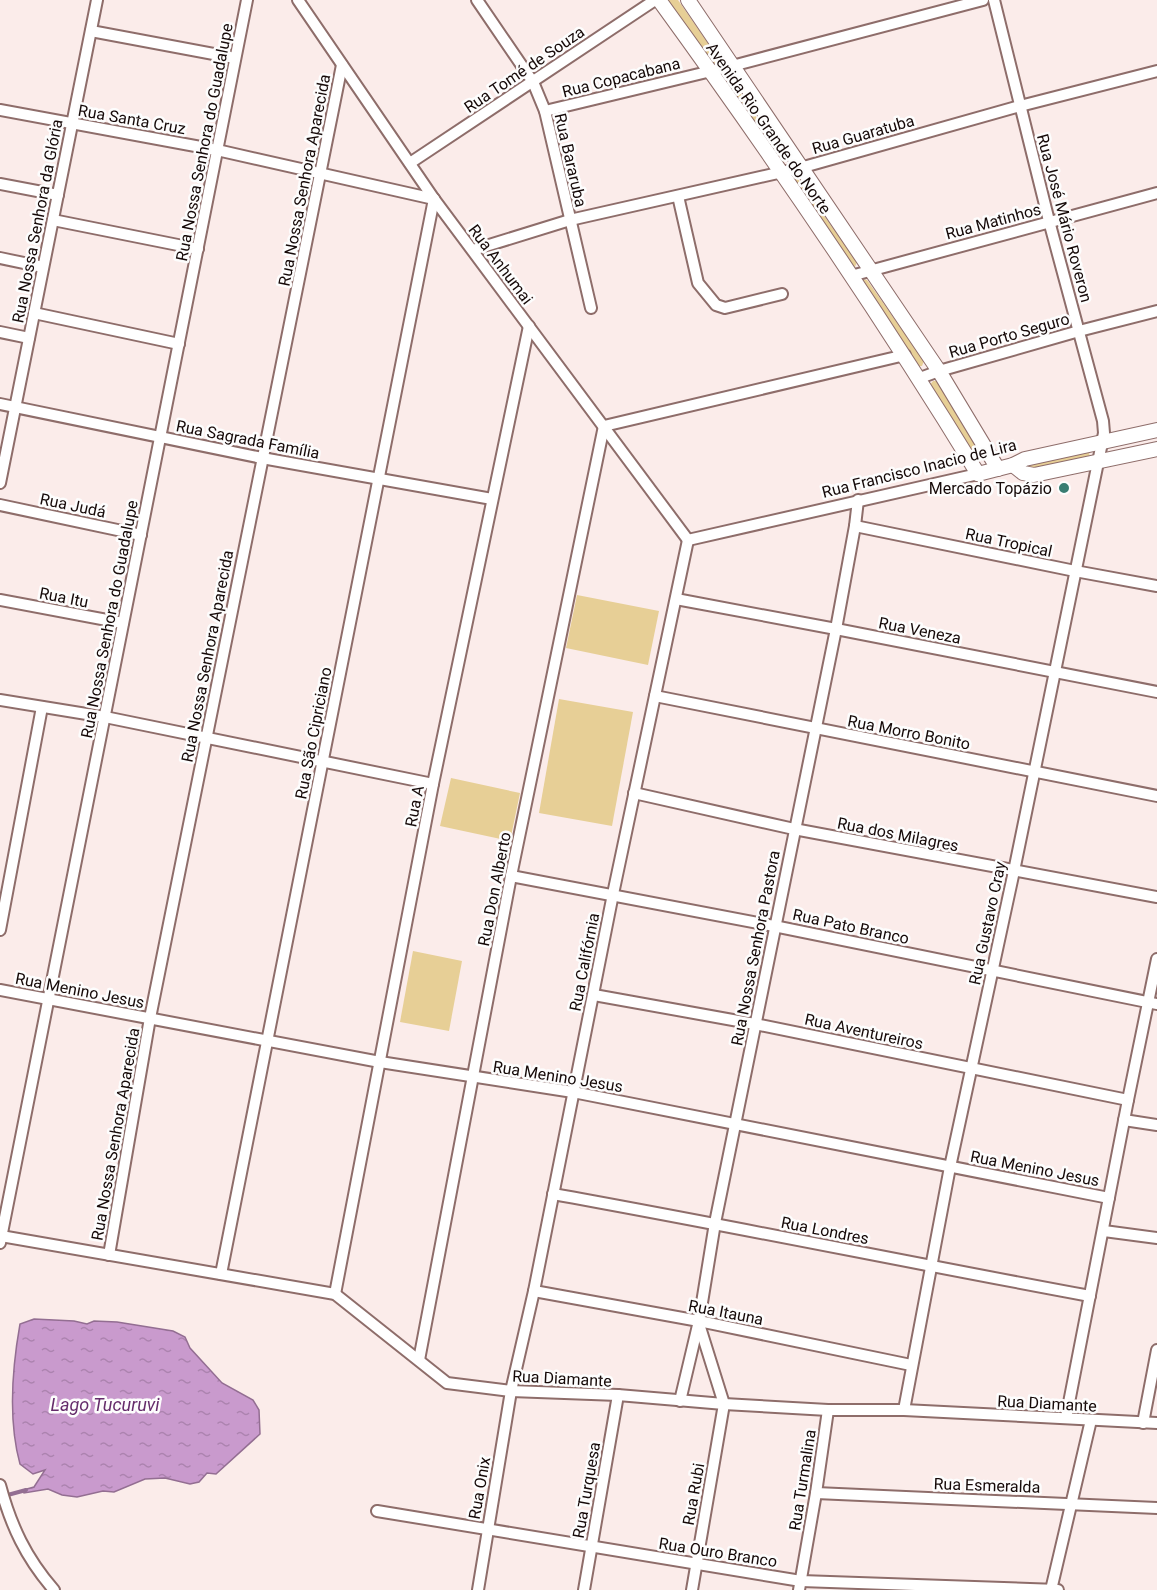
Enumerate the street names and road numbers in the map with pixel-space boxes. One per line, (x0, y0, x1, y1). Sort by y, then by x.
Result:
street label: Rua Nossa Senhora do Guadalupe (172, 21, 237, 263)
street label: Rua Tomé de Souza (461, 22, 588, 117)
street label: Avenida Rio Grande do Norte (702, 39, 835, 218)
street label: Rua Copacabana (560, 54, 682, 101)
street label: Rua Nossa Senhora Aparecida (275, 73, 334, 288)
street label: Rua Santa Cruz (77, 101, 187, 138)
street label: Rua Bararuba (550, 111, 591, 209)
street label: Rua Guaratuba (810, 111, 916, 158)
street label: Rua Nossa Senhora da Glória (8, 118, 67, 325)
street label: Rua José Mário Roveron (1033, 132, 1096, 304)
street label: Rua Matinhos (943, 200, 1043, 243)
street label: Rua Anhumai (464, 221, 537, 308)
street label: Rua Porto Seguro (947, 309, 1072, 362)
street label: Rua Sagrada Família (175, 416, 321, 463)
street label: Rua Francisco Inacio de Lira (820, 435, 1018, 502)
street label: Rua Judá (38, 489, 108, 522)
street label: Rua Nossa Senhora do Guadalupe (77, 498, 142, 740)
street label: Rua Tropical (964, 524, 1054, 561)
street label: Rua Nossa Senhora Aparecida (178, 549, 237, 764)
street label: Rua Itu (38, 583, 90, 612)
street label: Rua Veneza (877, 613, 963, 648)
street label: Rua São Cipriciano (291, 665, 336, 801)
street label: Rua Morro Bonito (846, 711, 972, 754)
street label: Rua A (401, 783, 428, 828)
street label: Rua dos Milagres (836, 813, 960, 856)
street label: Rua Don Alberto (474, 831, 515, 948)
street label: Rua Nossa Senhora Pastora (727, 849, 784, 1047)
street label: Rua Gustavo Cray (965, 859, 1010, 986)
street label: Rua Pato Branco (791, 905, 911, 948)
street label: Rua Califórnia (566, 911, 603, 1013)
street label: Rua Menino Jesus (14, 969, 146, 1012)
street label: Rua Aventureiros (803, 1010, 925, 1053)
street label: Rua Nossa Senhora Aparecida (87, 1026, 144, 1242)
street label: Rua Menino Jesus (492, 1057, 624, 1096)
street label: Rua Menino Jesus (969, 1147, 1101, 1190)
street label: Rua Londres (779, 1213, 870, 1248)
street label: Rua Itauna (687, 1296, 765, 1329)
street label: Rua Diamante (512, 1366, 612, 1391)
street label: Rua Diamante (997, 1391, 1097, 1416)
street label: Rua Turmalina (785, 1428, 820, 1532)
street label: Rua Turquesa (569, 1441, 604, 1540)
street label: Rua Onix (465, 1455, 494, 1521)
street label: Rua Rubi (679, 1461, 708, 1527)
street label: Rua Esmeralda (933, 1474, 1041, 1497)
street label: Rua Ouro Branco (657, 1534, 778, 1571)

